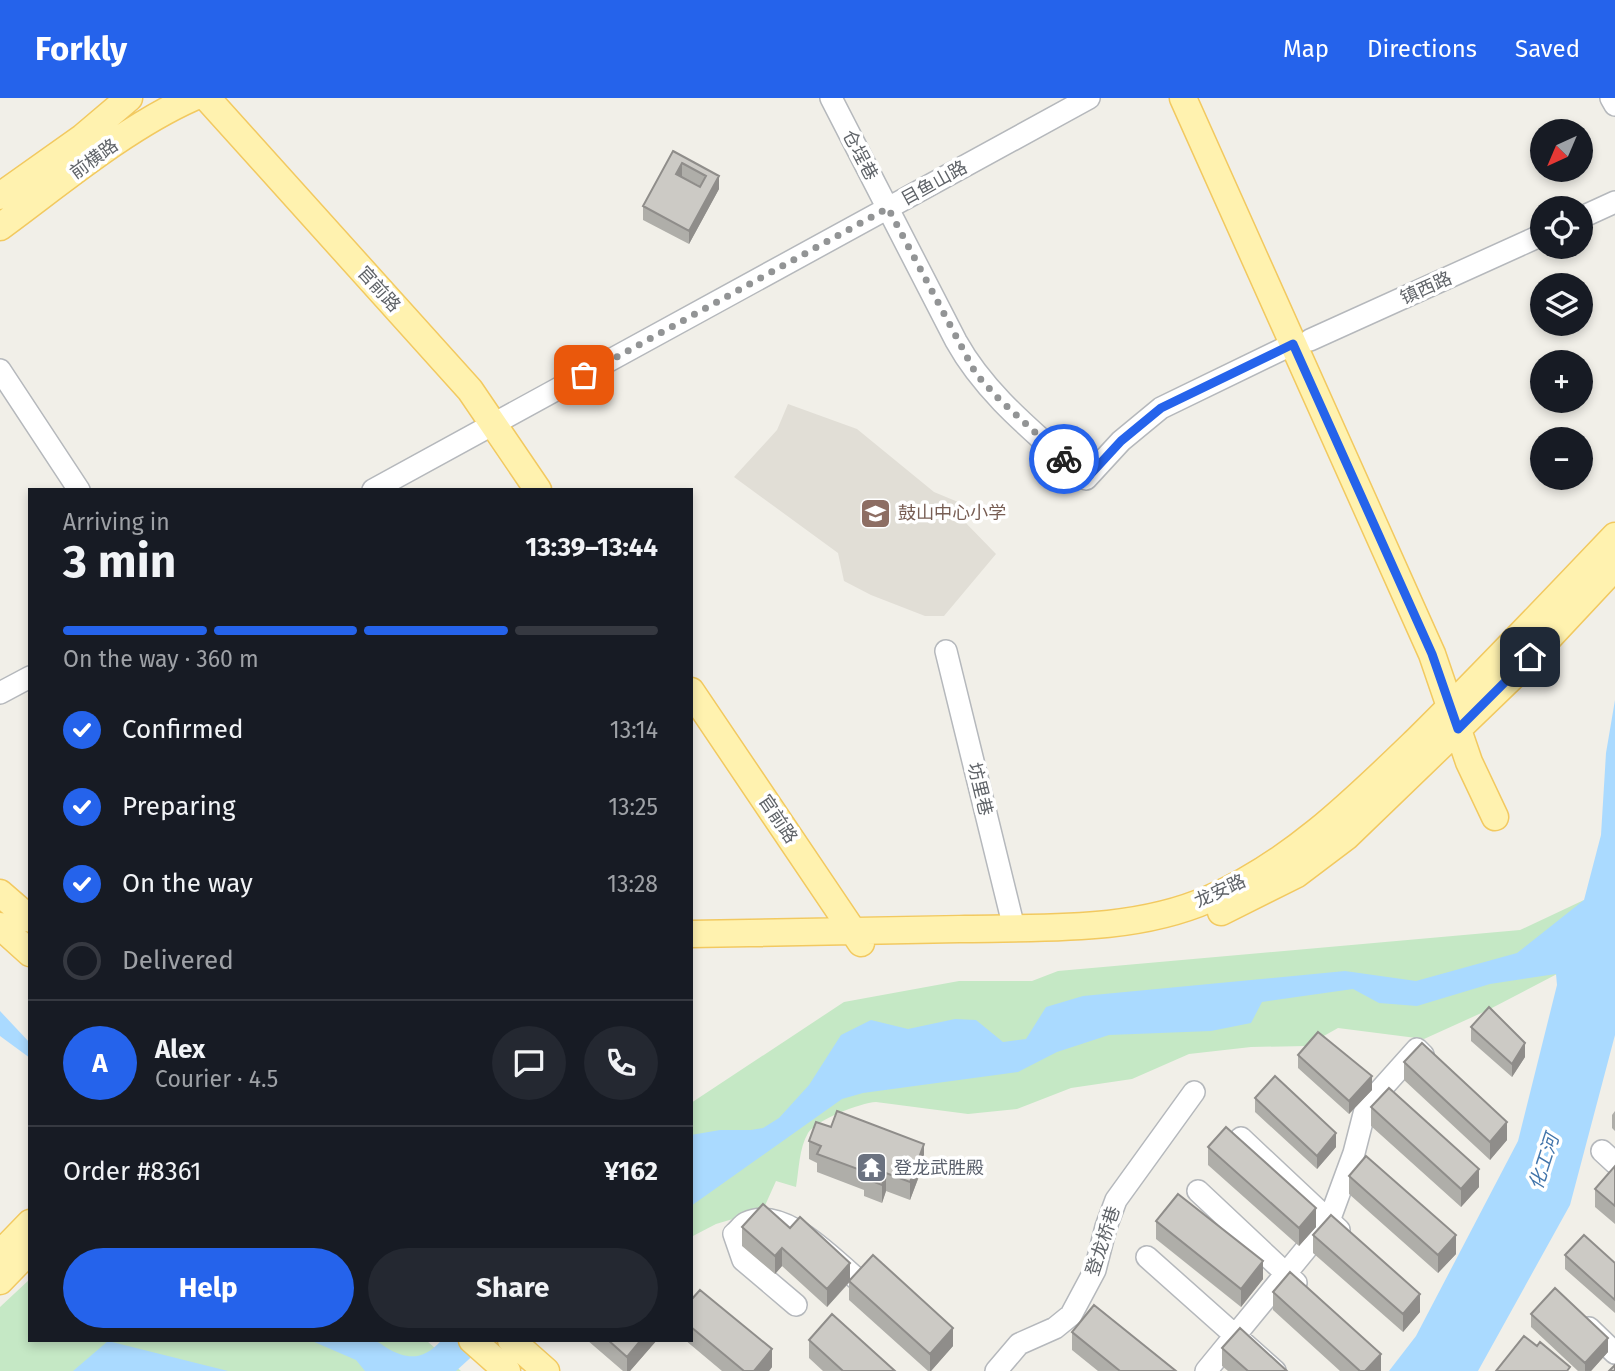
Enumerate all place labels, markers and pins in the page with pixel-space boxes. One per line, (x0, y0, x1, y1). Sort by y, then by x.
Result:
pin (554, 345, 614, 405)
school or university icon: 鼓山中心小学 (858, 496, 892, 530)
place label: 鼓山中心小学 (898, 502, 1006, 524)
pin (1500, 627, 1560, 687)
temple icon: 登龙武胜殿 (854, 1151, 888, 1185)
place label: 登龙武胜殿 (894, 1157, 984, 1179)

